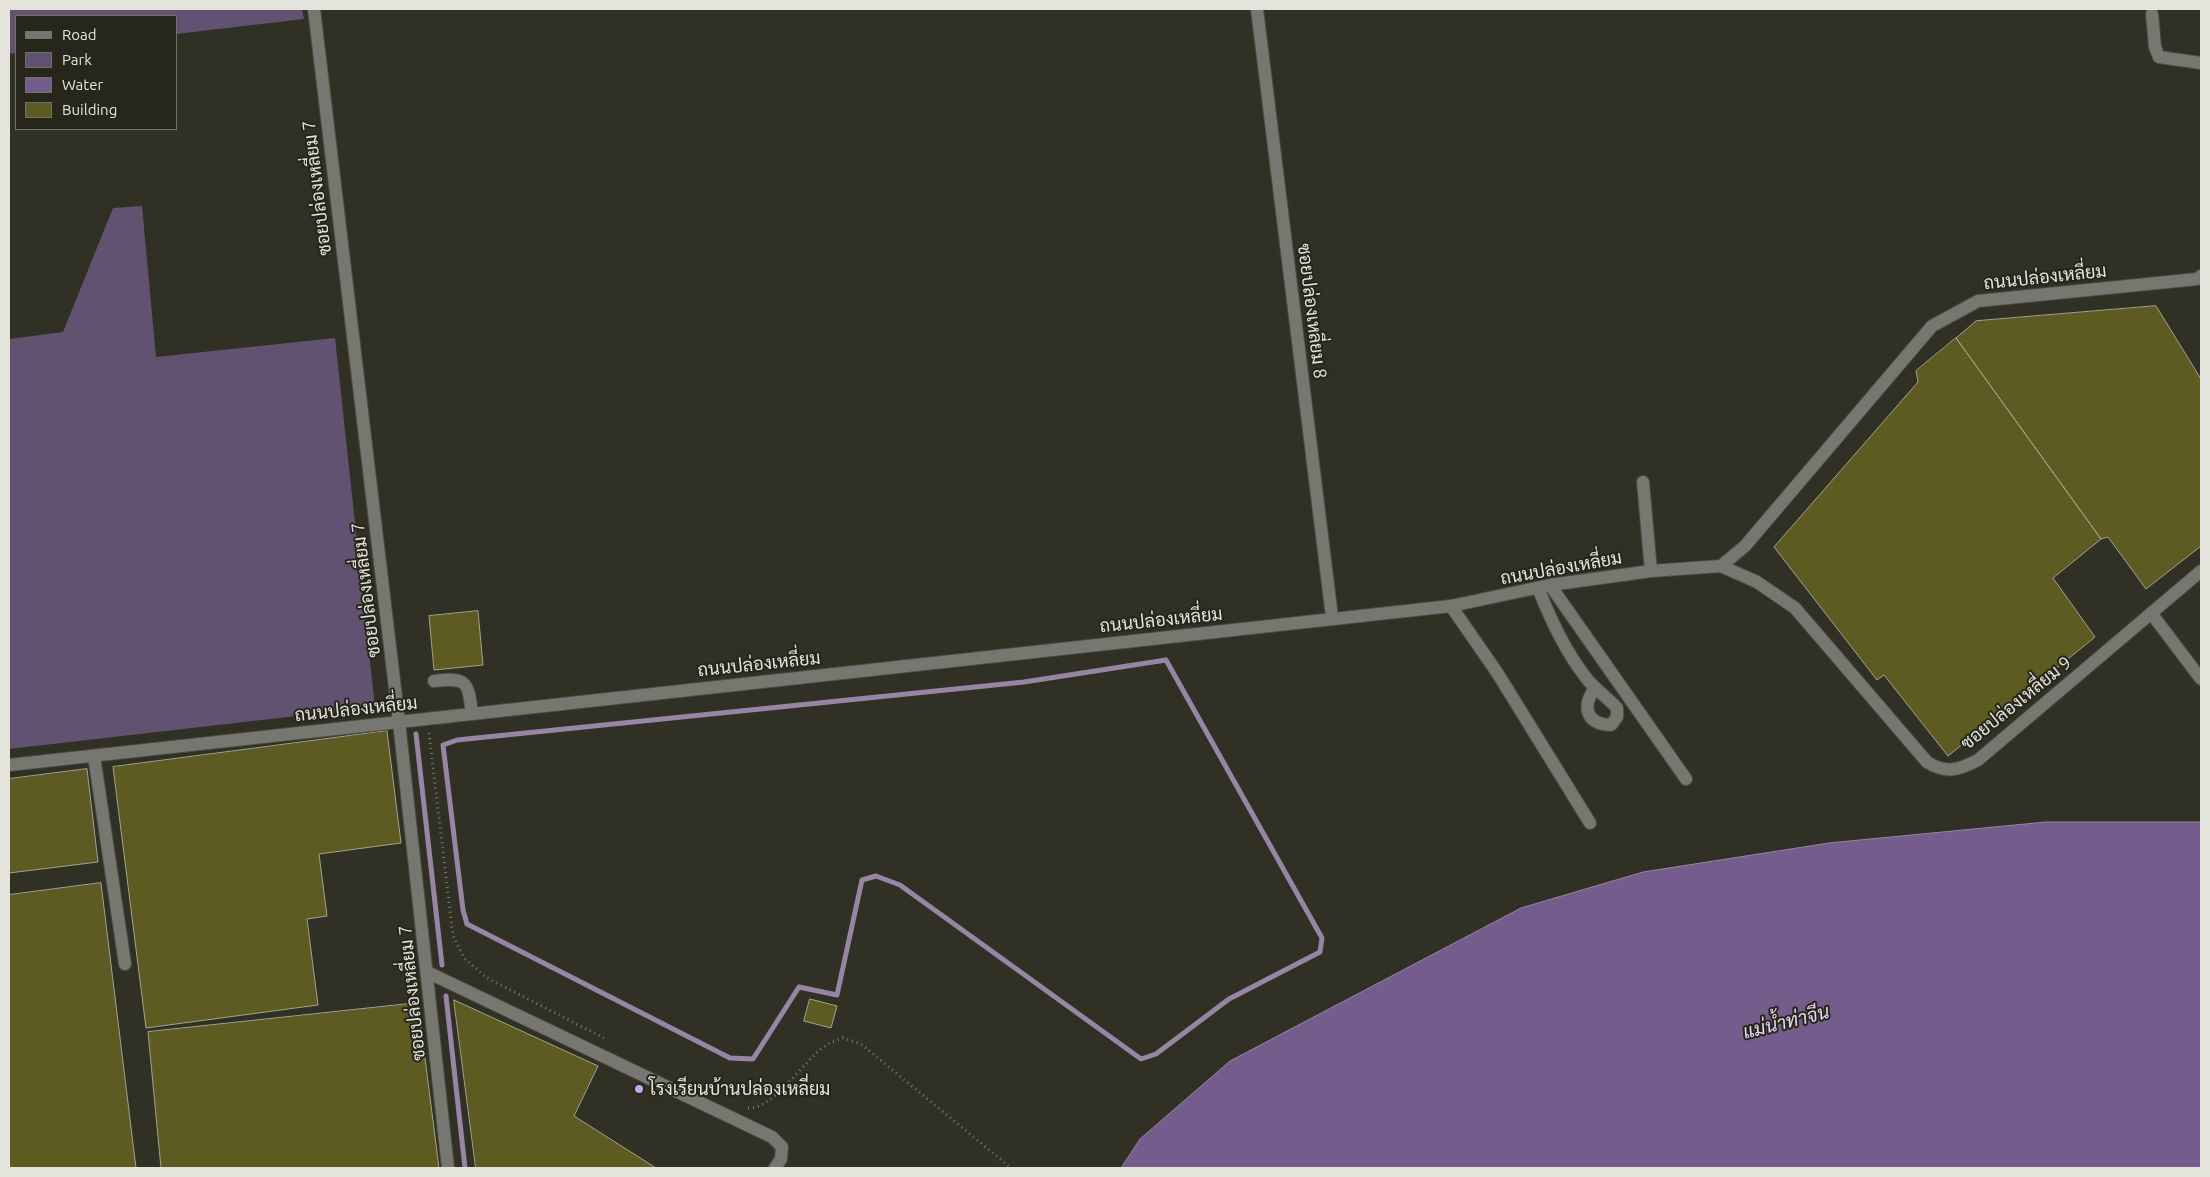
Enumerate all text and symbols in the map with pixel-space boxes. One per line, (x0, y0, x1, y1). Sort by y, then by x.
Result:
legend (15, 15, 178, 130)
text: Road (62, 26, 97, 43)
text: Park (62, 51, 92, 68)
text: Water (62, 76, 103, 93)
text: Building (62, 101, 117, 118)
street label: ซอยปล่องเหลี่ยม 7 (298, 119, 336, 257)
street label: ซอยปล่องเหลี่ยม 8 (1293, 242, 1331, 380)
street label: ถนนปล่องเหลี่ยม (1983, 260, 2107, 294)
street label: ซอยปล่องเหลี่ยม 7 (347, 521, 385, 659)
street label: ถนนปล่องเหลี่ยม (1498, 547, 1624, 589)
street label: ถนนปล่องเหลี่ยม (1099, 603, 1223, 637)
street label: ถนนปล่องเหลี่ยม (697, 647, 821, 681)
street label: ซอยปล่องเหลี่ยม 9 (1956, 652, 2076, 754)
street label: ถนนปล่องเหลี่ยม (294, 692, 418, 726)
street label: ซอยปล่องเหลี่ยม 7 (394, 924, 430, 1062)
water label: แม่น้ำท่าจีน (1740, 1000, 1832, 1044)
place label: โรงเรียนบ้านปล่องเหลี่ยม (649, 1078, 830, 1100)
marker: โรงเรียนบ้านปล่องเหลี่ยม (633, 1083, 645, 1095)

